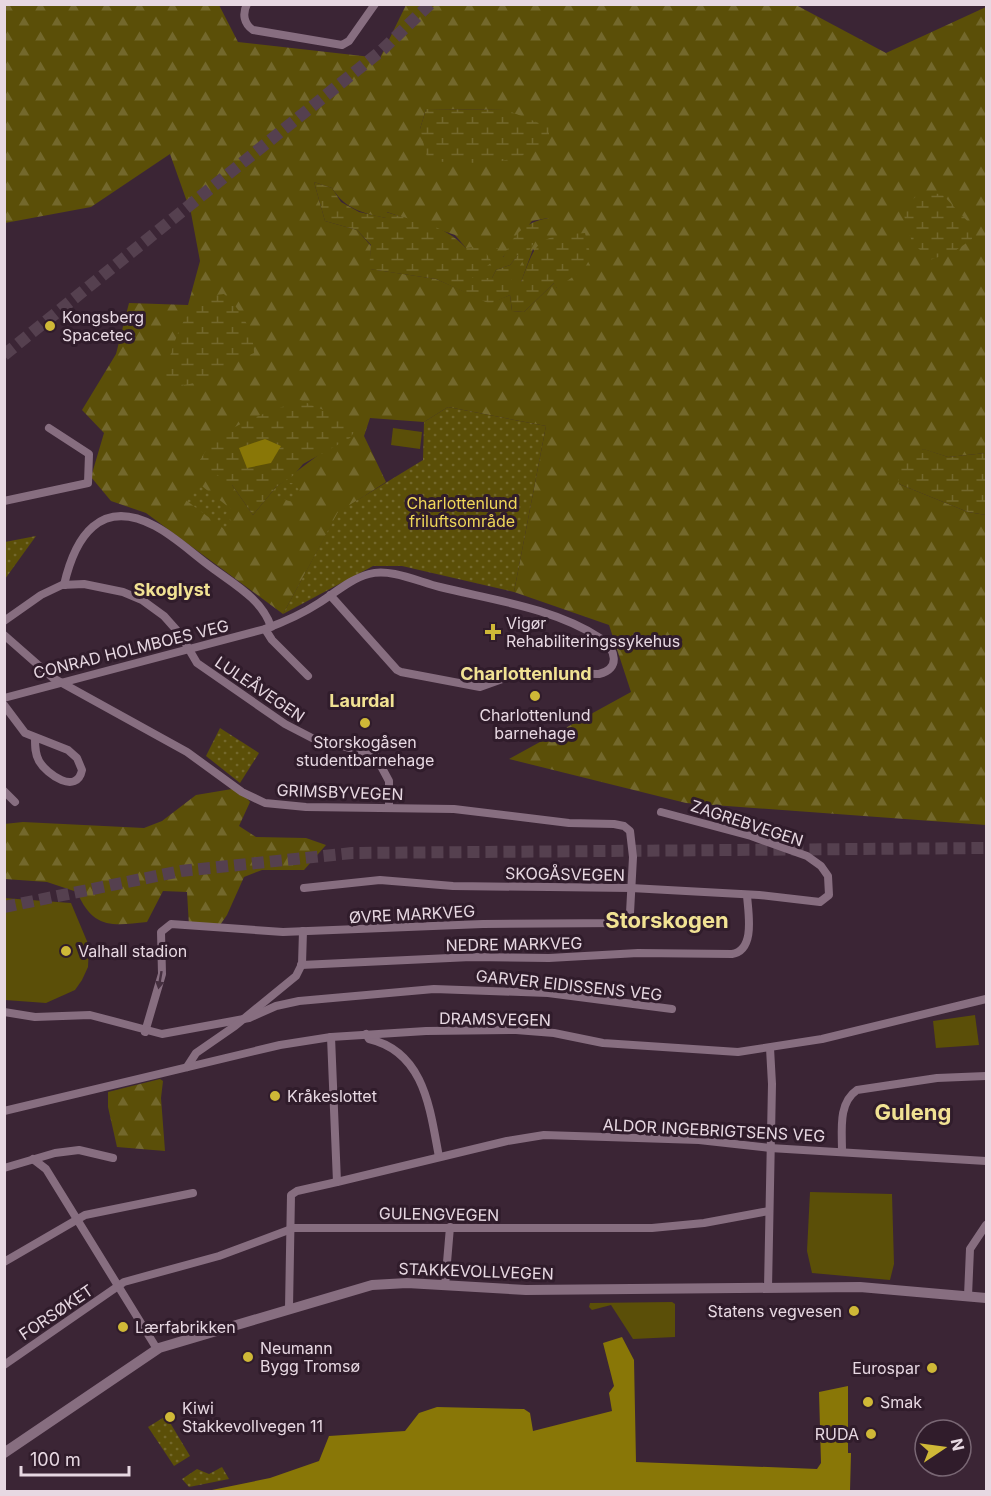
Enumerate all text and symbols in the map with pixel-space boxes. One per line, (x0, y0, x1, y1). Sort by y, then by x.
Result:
place label: Kongsberg Spacetec (62, 307, 144, 345)
marker: Kongsberg Spacetec (43, 319, 57, 333)
park label: Charlottenlund friluftsområde (406, 493, 518, 531)
district label: Skoglyst (134, 579, 211, 600)
place label: Vigør Rehabiliteringssykehus (506, 613, 680, 651)
street label: CONRAD HOLMBOES VEG (31, 615, 231, 683)
marker: Vigør Rehabiliteringssykehus (484, 623, 502, 641)
street label: LULEÅVEGEN (211, 652, 309, 726)
district label: Charlottenlund (460, 663, 592, 684)
marker: Charlottenlund barnehage (528, 689, 542, 703)
district label: Laurdal (329, 690, 395, 711)
place label: Charlottenlund barnehage (479, 705, 591, 743)
marker: Storskogåsen studentbarnehage (358, 716, 372, 730)
place label: Storskogåsen studentbarnehage (296, 732, 434, 770)
street label: GRIMSBYVEGEN (276, 780, 404, 804)
street label: ZAGREBVEGEN (688, 795, 806, 851)
street label: SKOGÅSVEGEN (505, 863, 625, 885)
street label: ØVRE MARKVEG (348, 901, 476, 927)
district label: Storskogen (605, 907, 729, 933)
street label: NEDRE MARKVEG (445, 933, 583, 955)
place label: Valhall stadion (78, 941, 187, 961)
marker: Valhall stadion (59, 944, 73, 958)
street label: GARVER EIDISSENS VEG (475, 965, 663, 1005)
one-way arrow (156, 970, 165, 989)
street label: DRAMSVEGEN (439, 1008, 551, 1030)
place label: Kråkeslottet (287, 1086, 377, 1106)
marker: Kråkeslottet (268, 1089, 282, 1103)
district label: Guleng (875, 1099, 951, 1125)
street label: ALDOR INGEBRIGTSENS VEG (602, 1114, 826, 1146)
street label: GULENGVEGEN (379, 1203, 499, 1225)
street label: STAKKEVOLLVEGEN (398, 1258, 554, 1284)
street label: FORSØKET (15, 1280, 97, 1344)
place label: Statens vegvesen (708, 1301, 842, 1321)
marker: Statens vegvesen (847, 1304, 861, 1318)
place label: Lærfabrikken (135, 1317, 236, 1337)
marker: Lærfabrikken (116, 1320, 130, 1334)
place label: Neumann Bygg Tromsø (260, 1338, 360, 1376)
marker: Neumann Bygg Tromsø (241, 1350, 255, 1364)
place label: Eurospar (852, 1358, 920, 1378)
marker: Eurospar (925, 1361, 939, 1375)
place label: Smak (880, 1392, 922, 1412)
marker: Smak (861, 1395, 875, 1409)
place label: Kiwi Stakkevollvegen 11 (182, 1398, 323, 1436)
marker: Kiwi Stakkevollvegen 11 (163, 1410, 177, 1424)
north arrow (913, 1418, 973, 1478)
place label: RUDA (815, 1424, 859, 1444)
marker: RUDA (864, 1427, 878, 1441)
text: N (946, 1436, 969, 1453)
scale bar (21, 1439, 129, 1477)
text: 100 m (30, 1449, 81, 1470)

